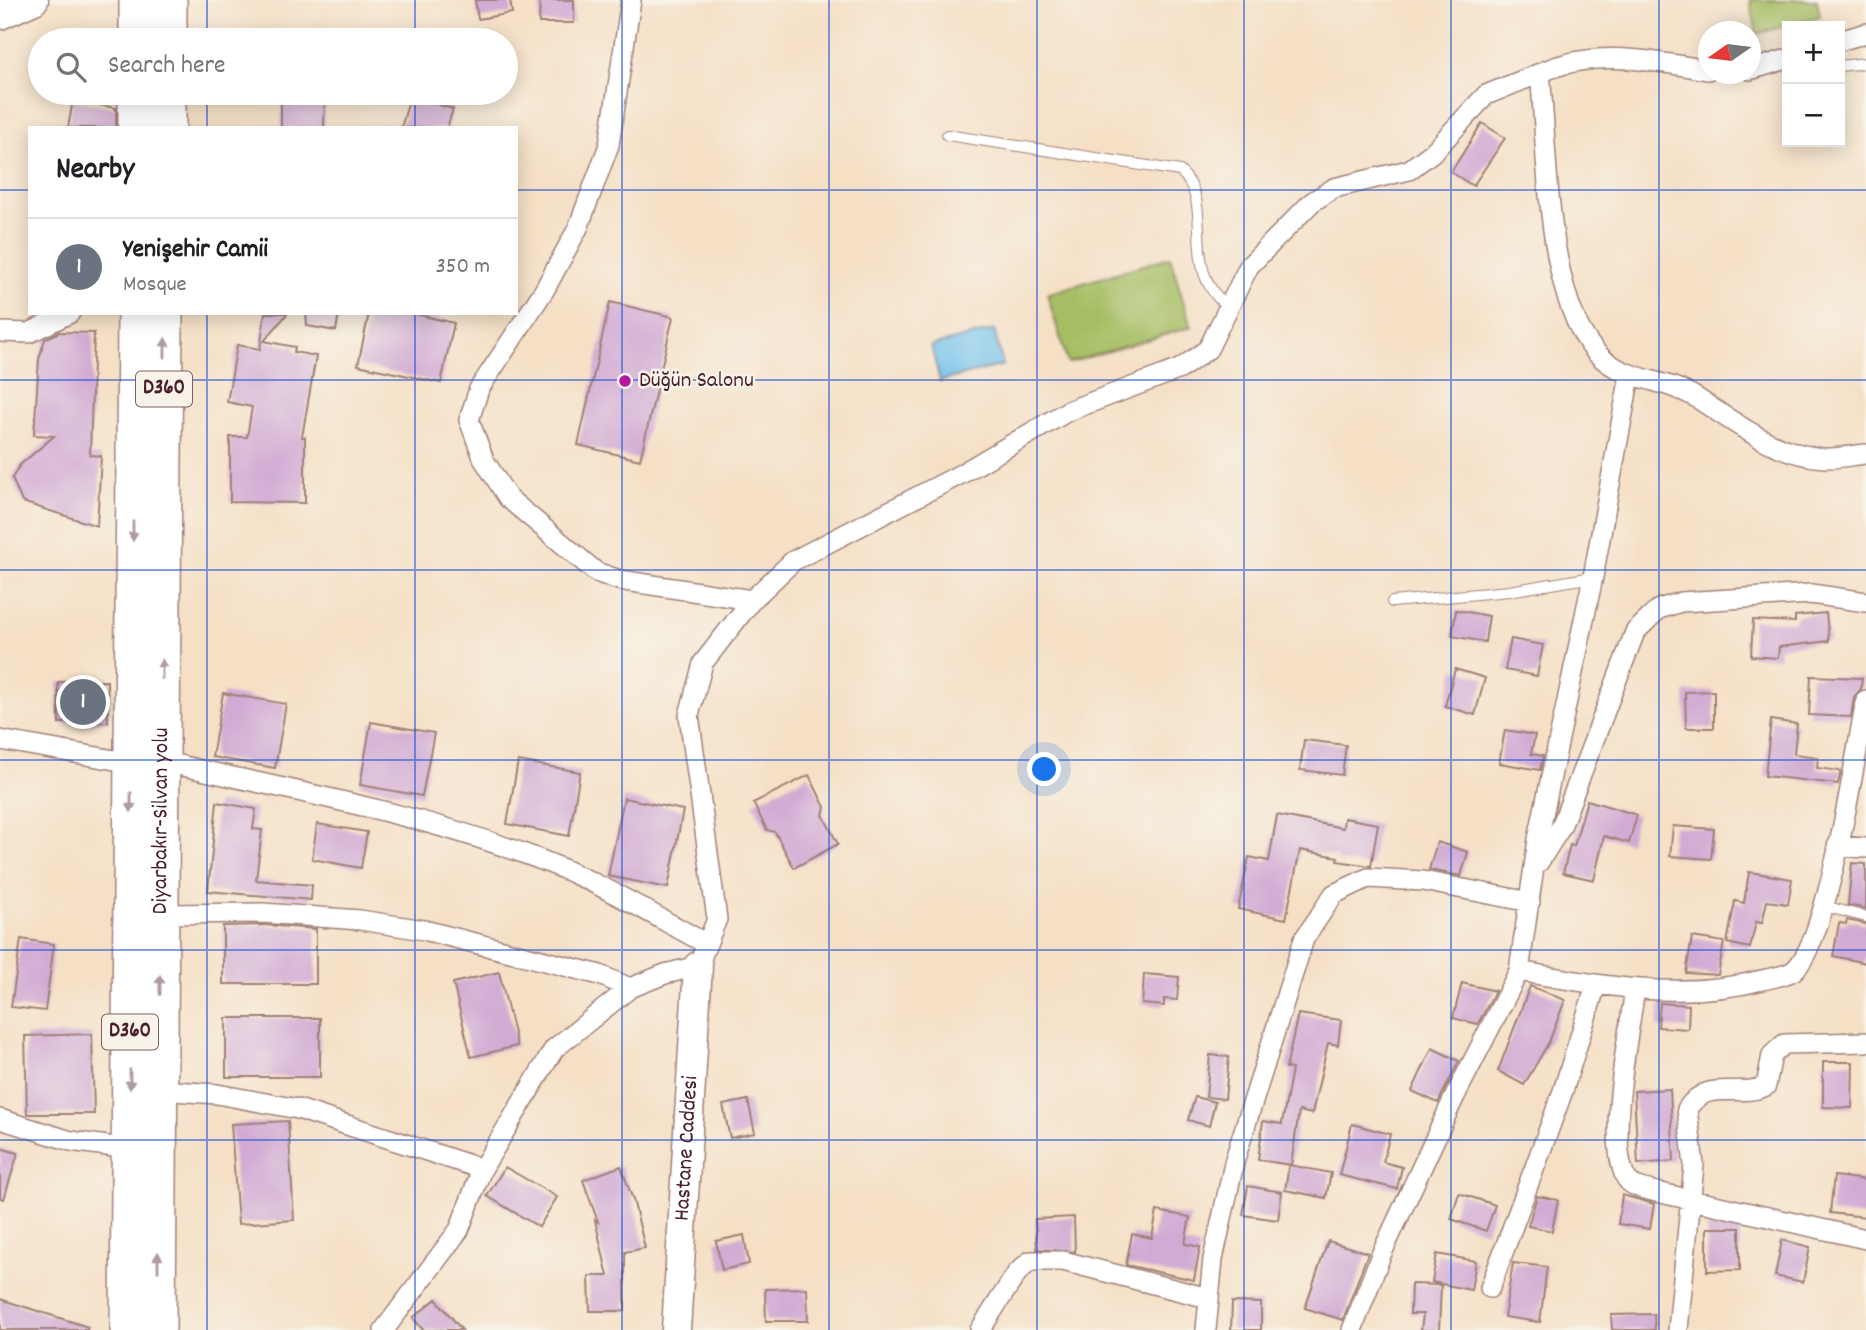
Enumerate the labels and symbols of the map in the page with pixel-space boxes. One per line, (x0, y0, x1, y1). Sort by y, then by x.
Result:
north arrow (1698, 21, 1761, 84)
one-way arrow (159, 336, 170, 358)
place label: Düğün Salonu (639, 365, 754, 398)
road number: D360 (136, 372, 192, 406)
marker: Düğün Salonu (617, 373, 633, 389)
one-way arrow (127, 521, 139, 543)
one-way arrow (156, 657, 168, 679)
pin: 1 (60, 676, 106, 728)
street label: Diyarbakır-Silvan yolu (144, 728, 179, 915)
your location (1027, 752, 1061, 786)
one-way arrow (126, 792, 137, 814)
one-way arrow (154, 974, 166, 996)
road number: D360 (102, 1014, 158, 1050)
one-way arrow (124, 1068, 136, 1090)
street label: Hastane Caddesi (666, 1075, 708, 1222)
one-way arrow (152, 1251, 164, 1273)

